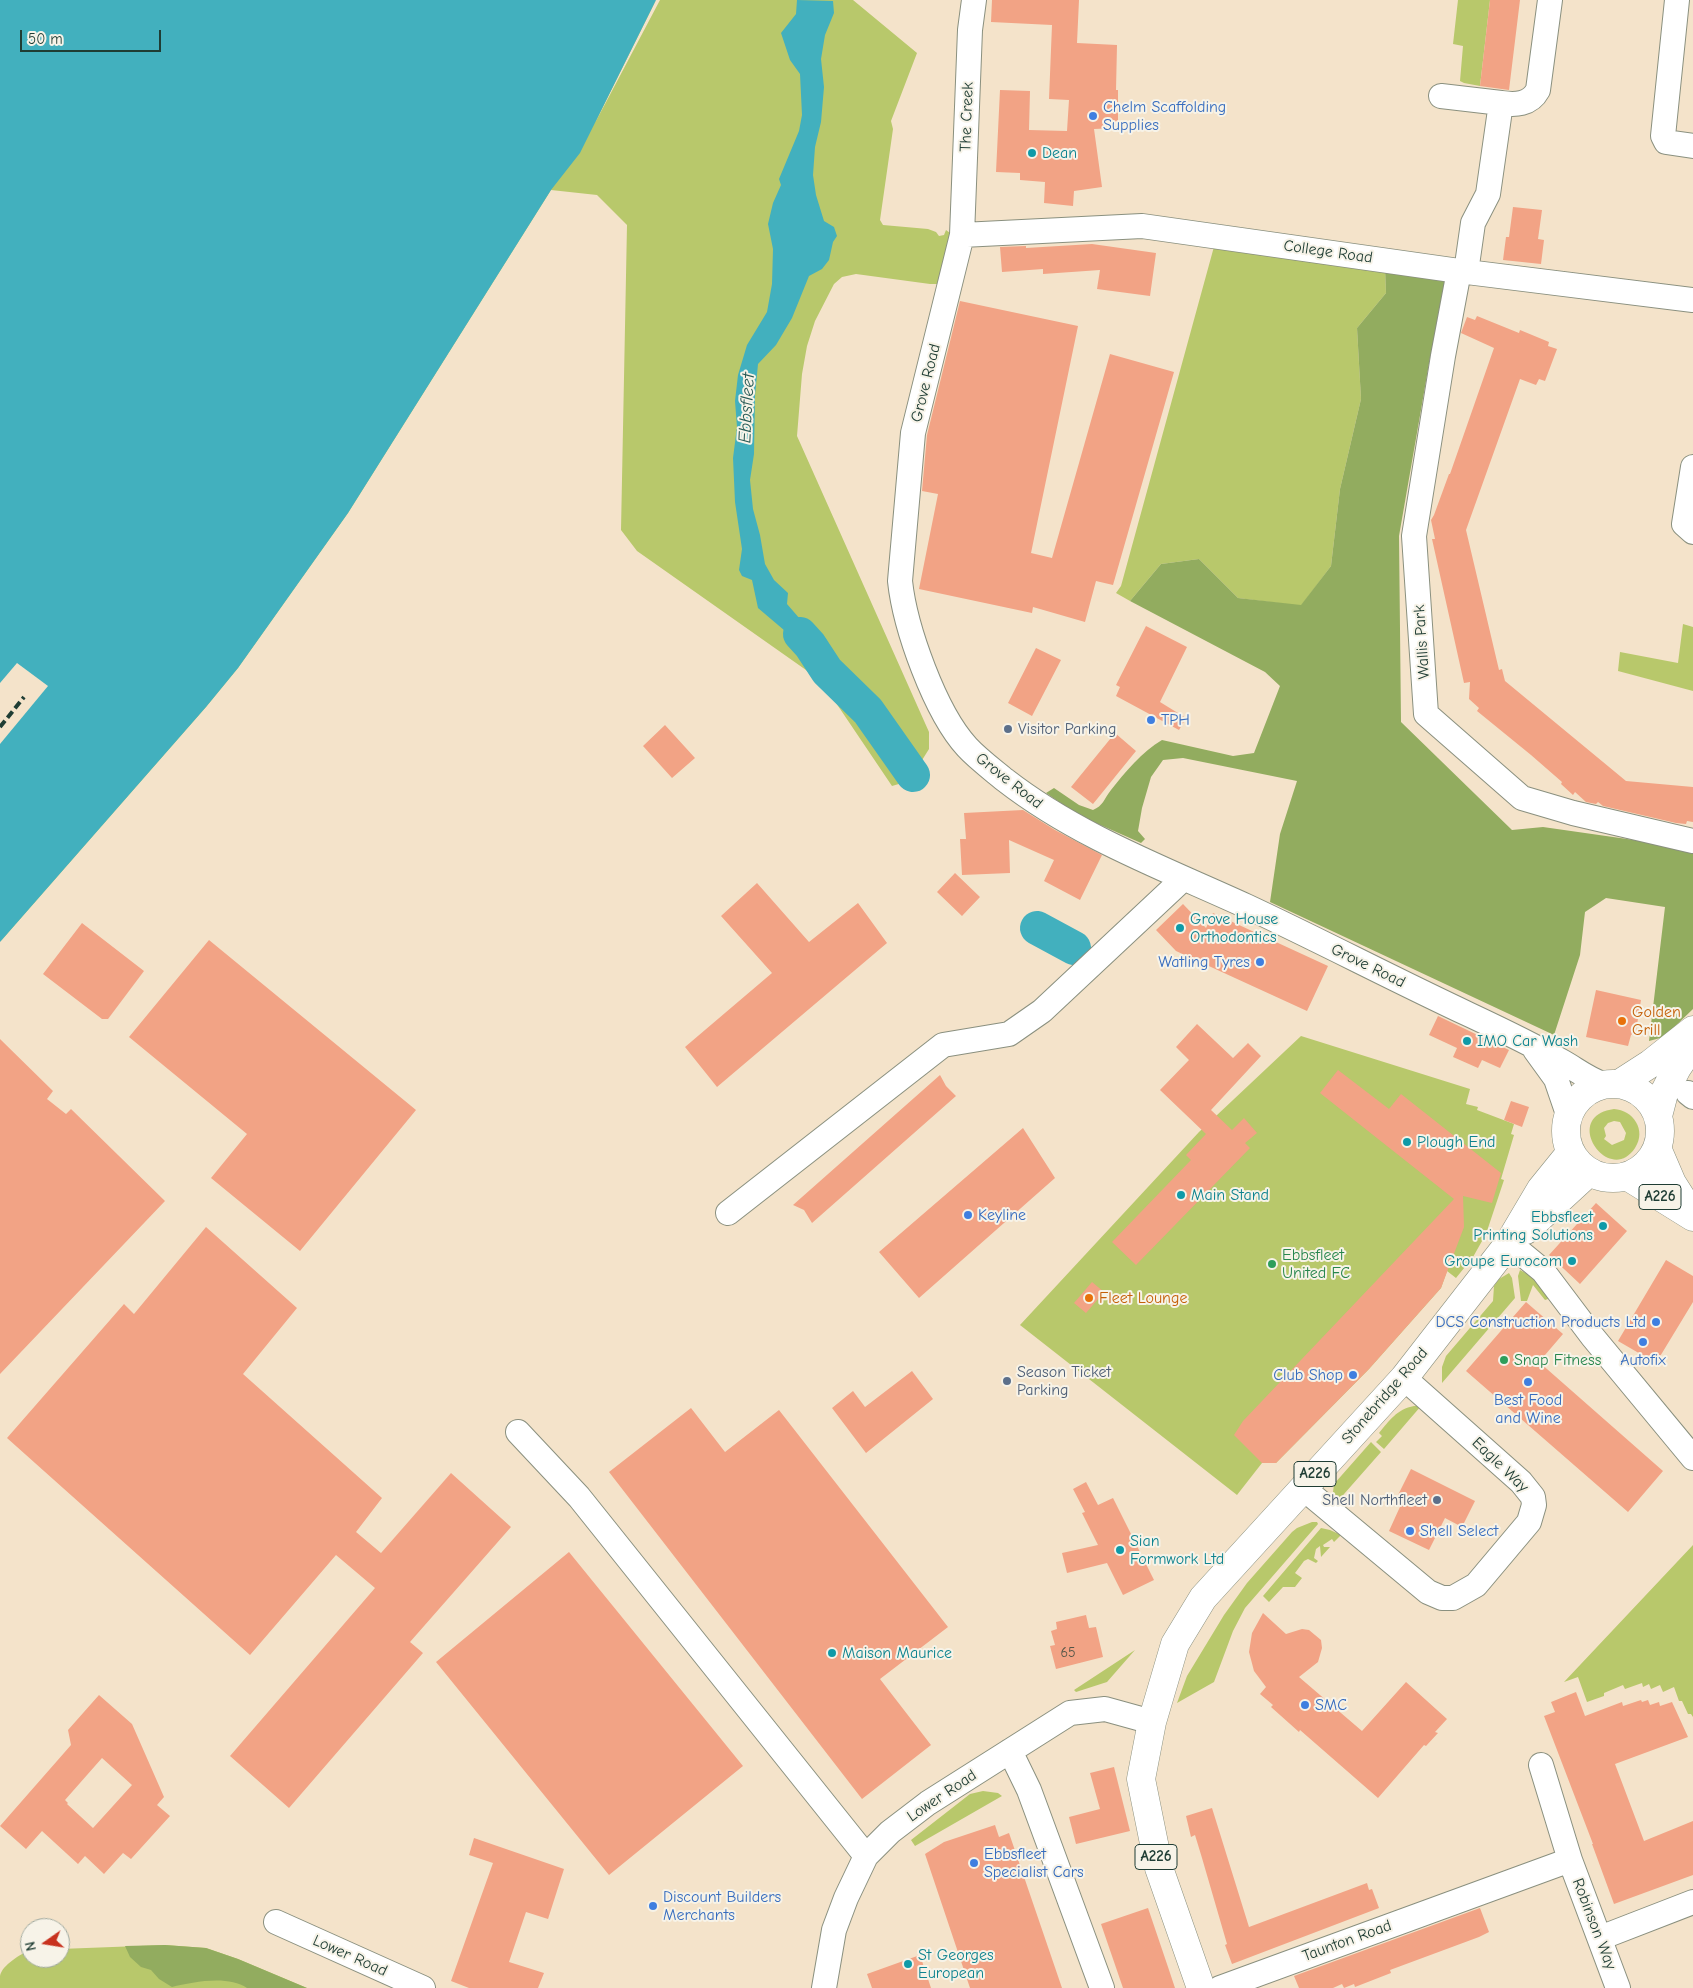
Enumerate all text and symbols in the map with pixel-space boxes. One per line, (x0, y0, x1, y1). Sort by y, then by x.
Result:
scale bar (22, 20, 164, 52)
text: 50 m (28, 30, 63, 48)
street label: The Creek (956, 82, 978, 152)
place label: Chelm Scaffolding Supplies (1103, 97, 1226, 135)
marker: Chelm Scaffolding Supplies (1087, 110, 1099, 122)
place label: Dean (1042, 143, 1077, 163)
marker: Dean (1026, 147, 1038, 159)
street label: College Road (1282, 236, 1374, 268)
street label: Grove Road (907, 342, 945, 424)
water label: Ebbsfleet (734, 372, 760, 444)
street label: Wallis Park (1410, 604, 1434, 680)
place label: TPH (1161, 710, 1190, 730)
marker: TPH (1145, 714, 1157, 726)
place label: Visitor Parking (1018, 719, 1116, 739)
marker: Visitor Parking (1002, 723, 1014, 735)
street label: Grove Road (972, 749, 1046, 813)
place label: Grove House Orthodontics (1190, 909, 1278, 947)
marker: Grove House Orthodontics (1174, 922, 1186, 934)
street label: Grove Road (1328, 940, 1408, 992)
place label: Watling Tyres (1158, 952, 1250, 972)
marker: Watling Tyres (1254, 956, 1266, 968)
place label: Golden Grill (1632, 1002, 1681, 1040)
marker: Golden Grill (1616, 1015, 1628, 1027)
place label: IMO Car Wash (1477, 1031, 1578, 1051)
marker: IMO Car Wash (1461, 1035, 1473, 1047)
place label: Plough End (1417, 1132, 1495, 1152)
marker: Plough End (1401, 1136, 1413, 1148)
road number: A226 (1639, 1184, 1681, 1210)
place label: Main Stand (1191, 1185, 1269, 1205)
marker: Main Stand (1175, 1189, 1187, 1201)
place label: Keyline (978, 1205, 1026, 1225)
place label: Ebbsfleet Printing Solutions (1473, 1207, 1593, 1245)
marker: Keyline (962, 1209, 974, 1221)
marker: Ebbsfleet Printing Solutions (1597, 1220, 1609, 1232)
place label: Ebbsfleet United FC (1282, 1245, 1350, 1283)
place label: Groupe Eurocom (1444, 1251, 1562, 1271)
marker: Groupe Eurocom (1566, 1255, 1578, 1267)
marker: Ebbsfleet United FC (1266, 1258, 1278, 1270)
place label: Fleet Lounge (1099, 1288, 1187, 1308)
marker: Fleet Lounge (1083, 1292, 1095, 1304)
place label: DCS Construction Products Ltd (1435, 1312, 1646, 1332)
marker: DCS Construction Products Ltd (1650, 1316, 1662, 1328)
marker: Autofix (1637, 1336, 1649, 1348)
street label: Stonebridge Road (1338, 1344, 1432, 1448)
place label: Snap Fitness (1514, 1350, 1601, 1370)
place label: Autofix (1620, 1350, 1666, 1370)
marker: Snap Fitness (1498, 1354, 1510, 1366)
place label: Season Ticket Parking (1017, 1362, 1111, 1400)
place label: Club Shop (1273, 1365, 1343, 1385)
marker: Club Shop (1347, 1369, 1359, 1381)
marker: Season Ticket Parking (1001, 1375, 1013, 1387)
marker: Best Food and Wine (1522, 1376, 1534, 1388)
place label: Best Food and Wine (1494, 1390, 1562, 1428)
street label: Eagle Way (1468, 1433, 1532, 1497)
road number: A226 (1294, 1462, 1336, 1486)
place label: Shell Northfleet (1322, 1490, 1427, 1510)
marker: Shell Northfleet (1431, 1494, 1443, 1506)
place label: Shell Select (1420, 1521, 1498, 1541)
marker: Shell Select (1404, 1525, 1416, 1537)
place label: Sian Formwork Ltd (1130, 1531, 1224, 1569)
marker: Sian Formwork Ltd (1114, 1544, 1126, 1556)
place label: Maison Maurice (842, 1643, 952, 1663)
house number: 65 (1060, 1645, 1076, 1661)
marker: Maison Maurice (826, 1647, 838, 1659)
place label: SMC (1315, 1695, 1347, 1715)
marker: SMC (1299, 1699, 1311, 1711)
street label: Lower Road (904, 1766, 980, 1826)
place label: Ebbsfleet Specialist Cars (984, 1844, 1084, 1882)
road number: A226 (1135, 1844, 1177, 1870)
marker: Ebbsfleet Specialist Cars (968, 1857, 980, 1869)
street label: Robinson Way (1568, 1876, 1620, 1972)
place label: Discount Builders Merchants (663, 1887, 781, 1925)
marker: Discount Builders Merchants (647, 1900, 659, 1912)
street label: Taunton Road (1300, 1916, 1394, 1966)
north arrow (20, 1918, 70, 1968)
street label: Lower Road (310, 1931, 390, 1981)
text: N (22, 1940, 40, 1953)
place label: St Georges European (918, 1945, 994, 1983)
marker: St Georges European (902, 1958, 914, 1970)

